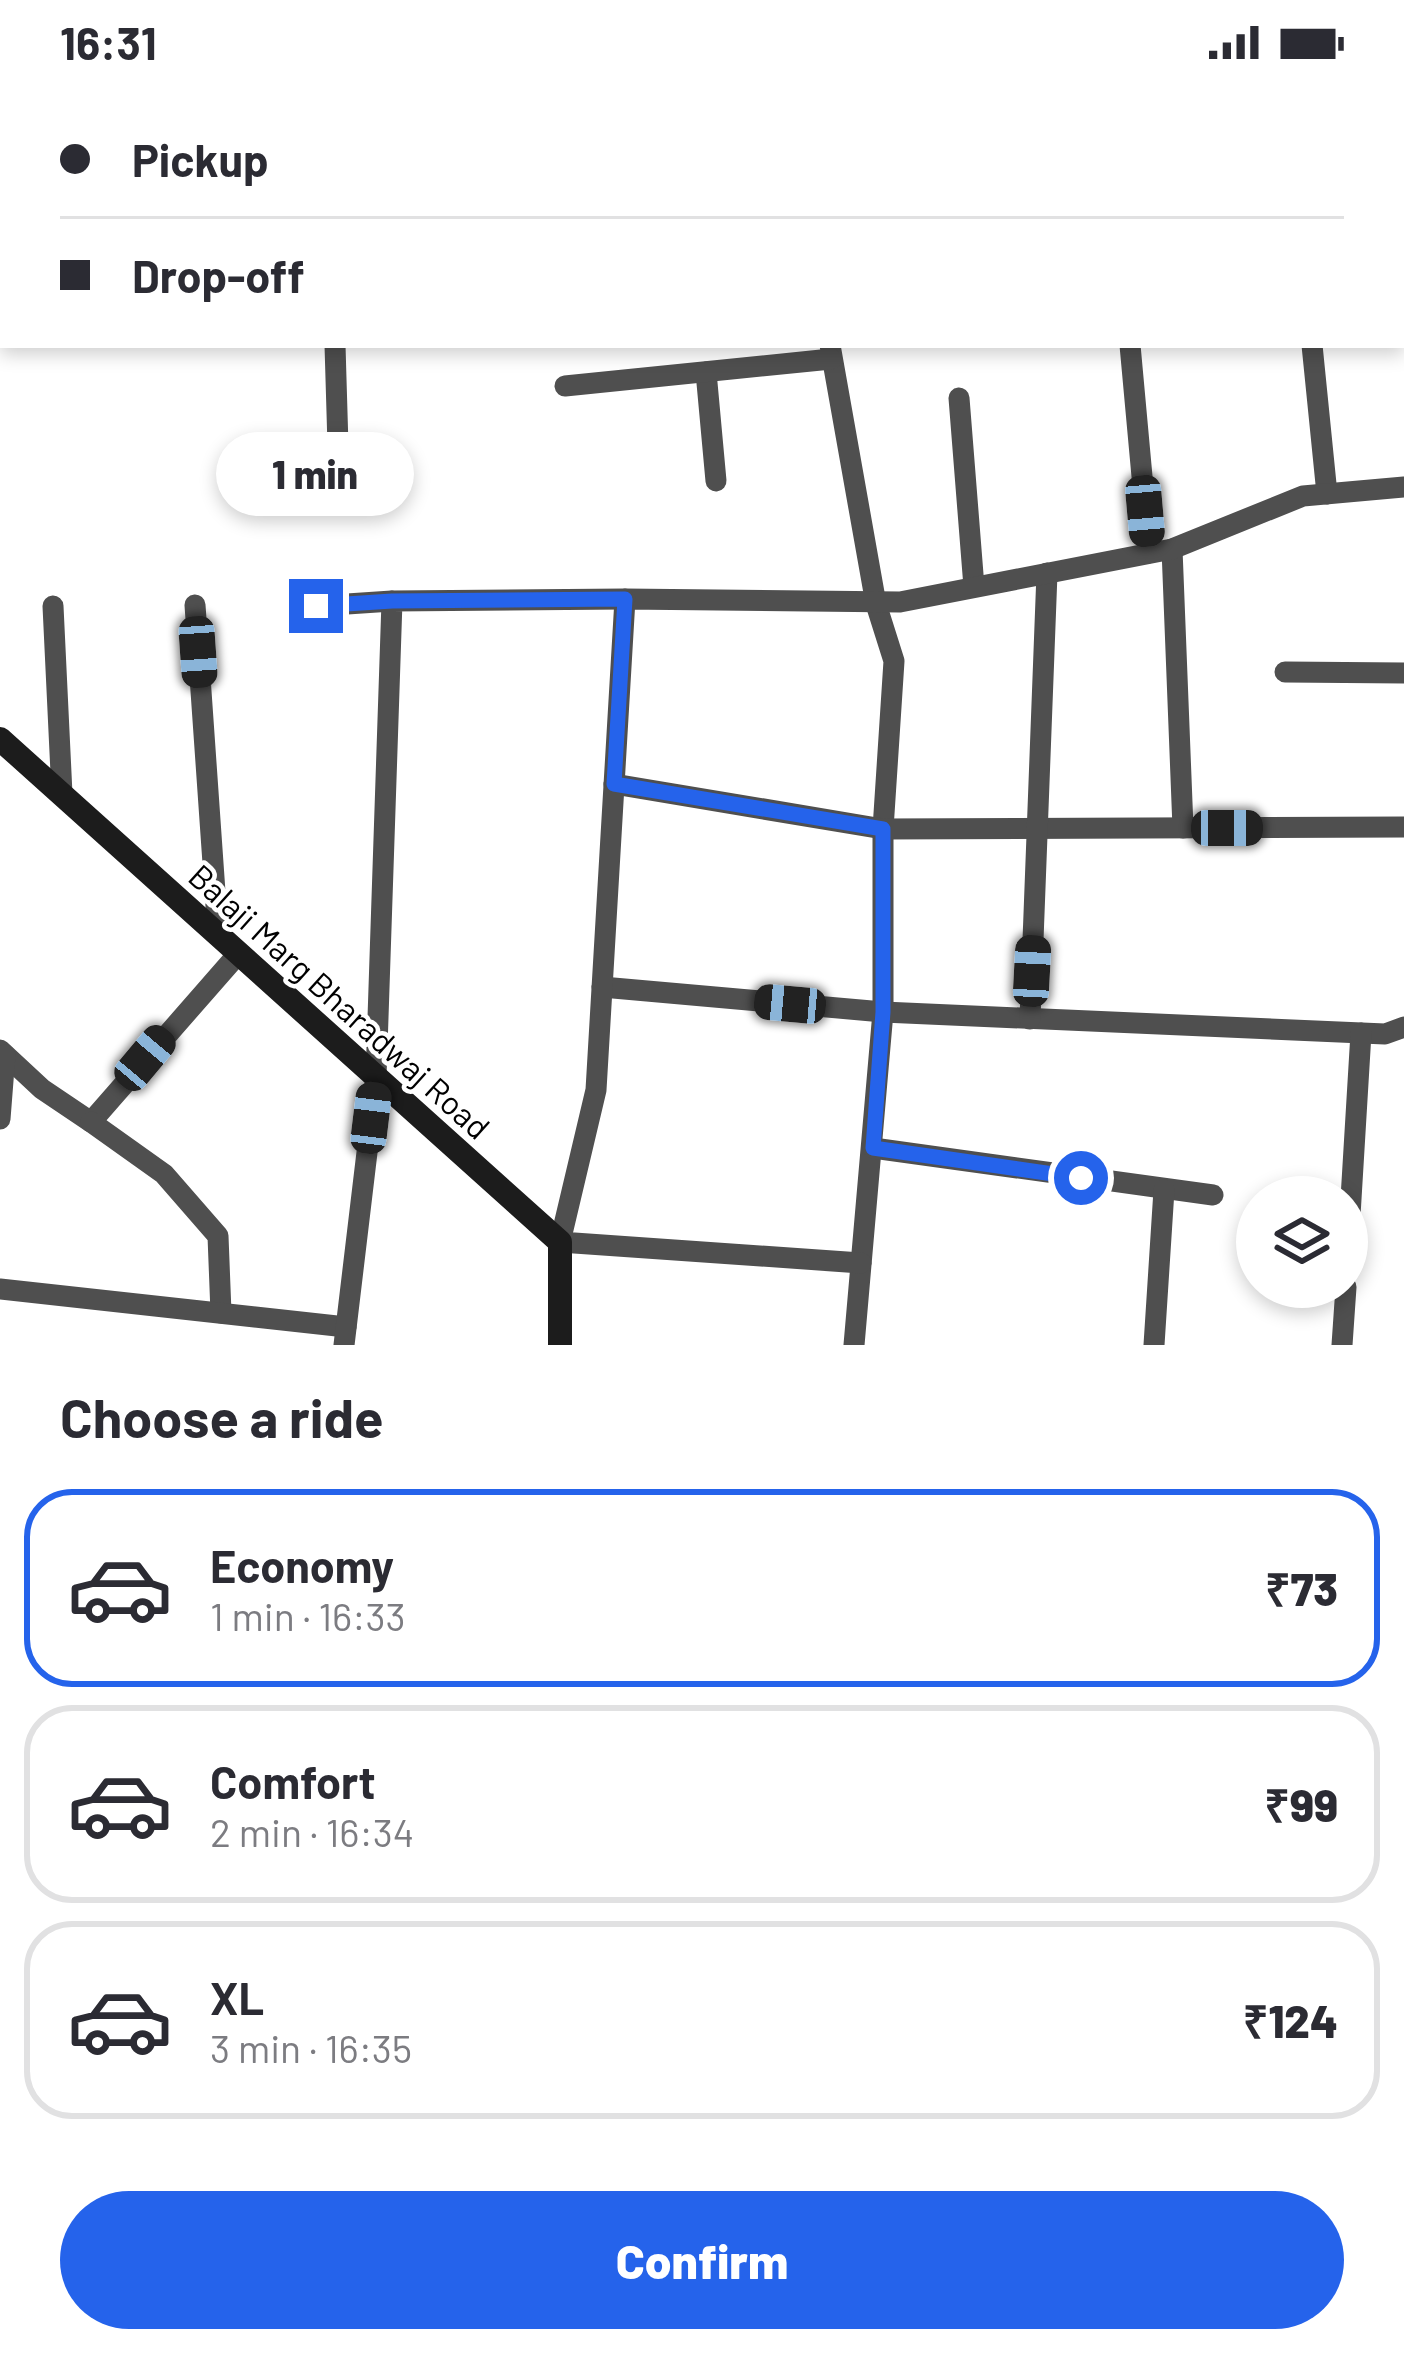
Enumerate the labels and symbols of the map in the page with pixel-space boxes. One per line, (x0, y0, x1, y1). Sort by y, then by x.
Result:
callout: 1 min (217, 432, 415, 516)
car (1124, 474, 1166, 548)
route end (289, 579, 343, 633)
car (178, 615, 218, 689)
car (1191, 810, 1263, 846)
street label: Balaji Marg Bharadwaj Road (181, 855, 499, 1147)
car (1012, 934, 1052, 1008)
car (753, 983, 827, 1025)
car (108, 1019, 182, 1097)
car (349, 1080, 393, 1156)
route start (1054, 1151, 1108, 1205)

